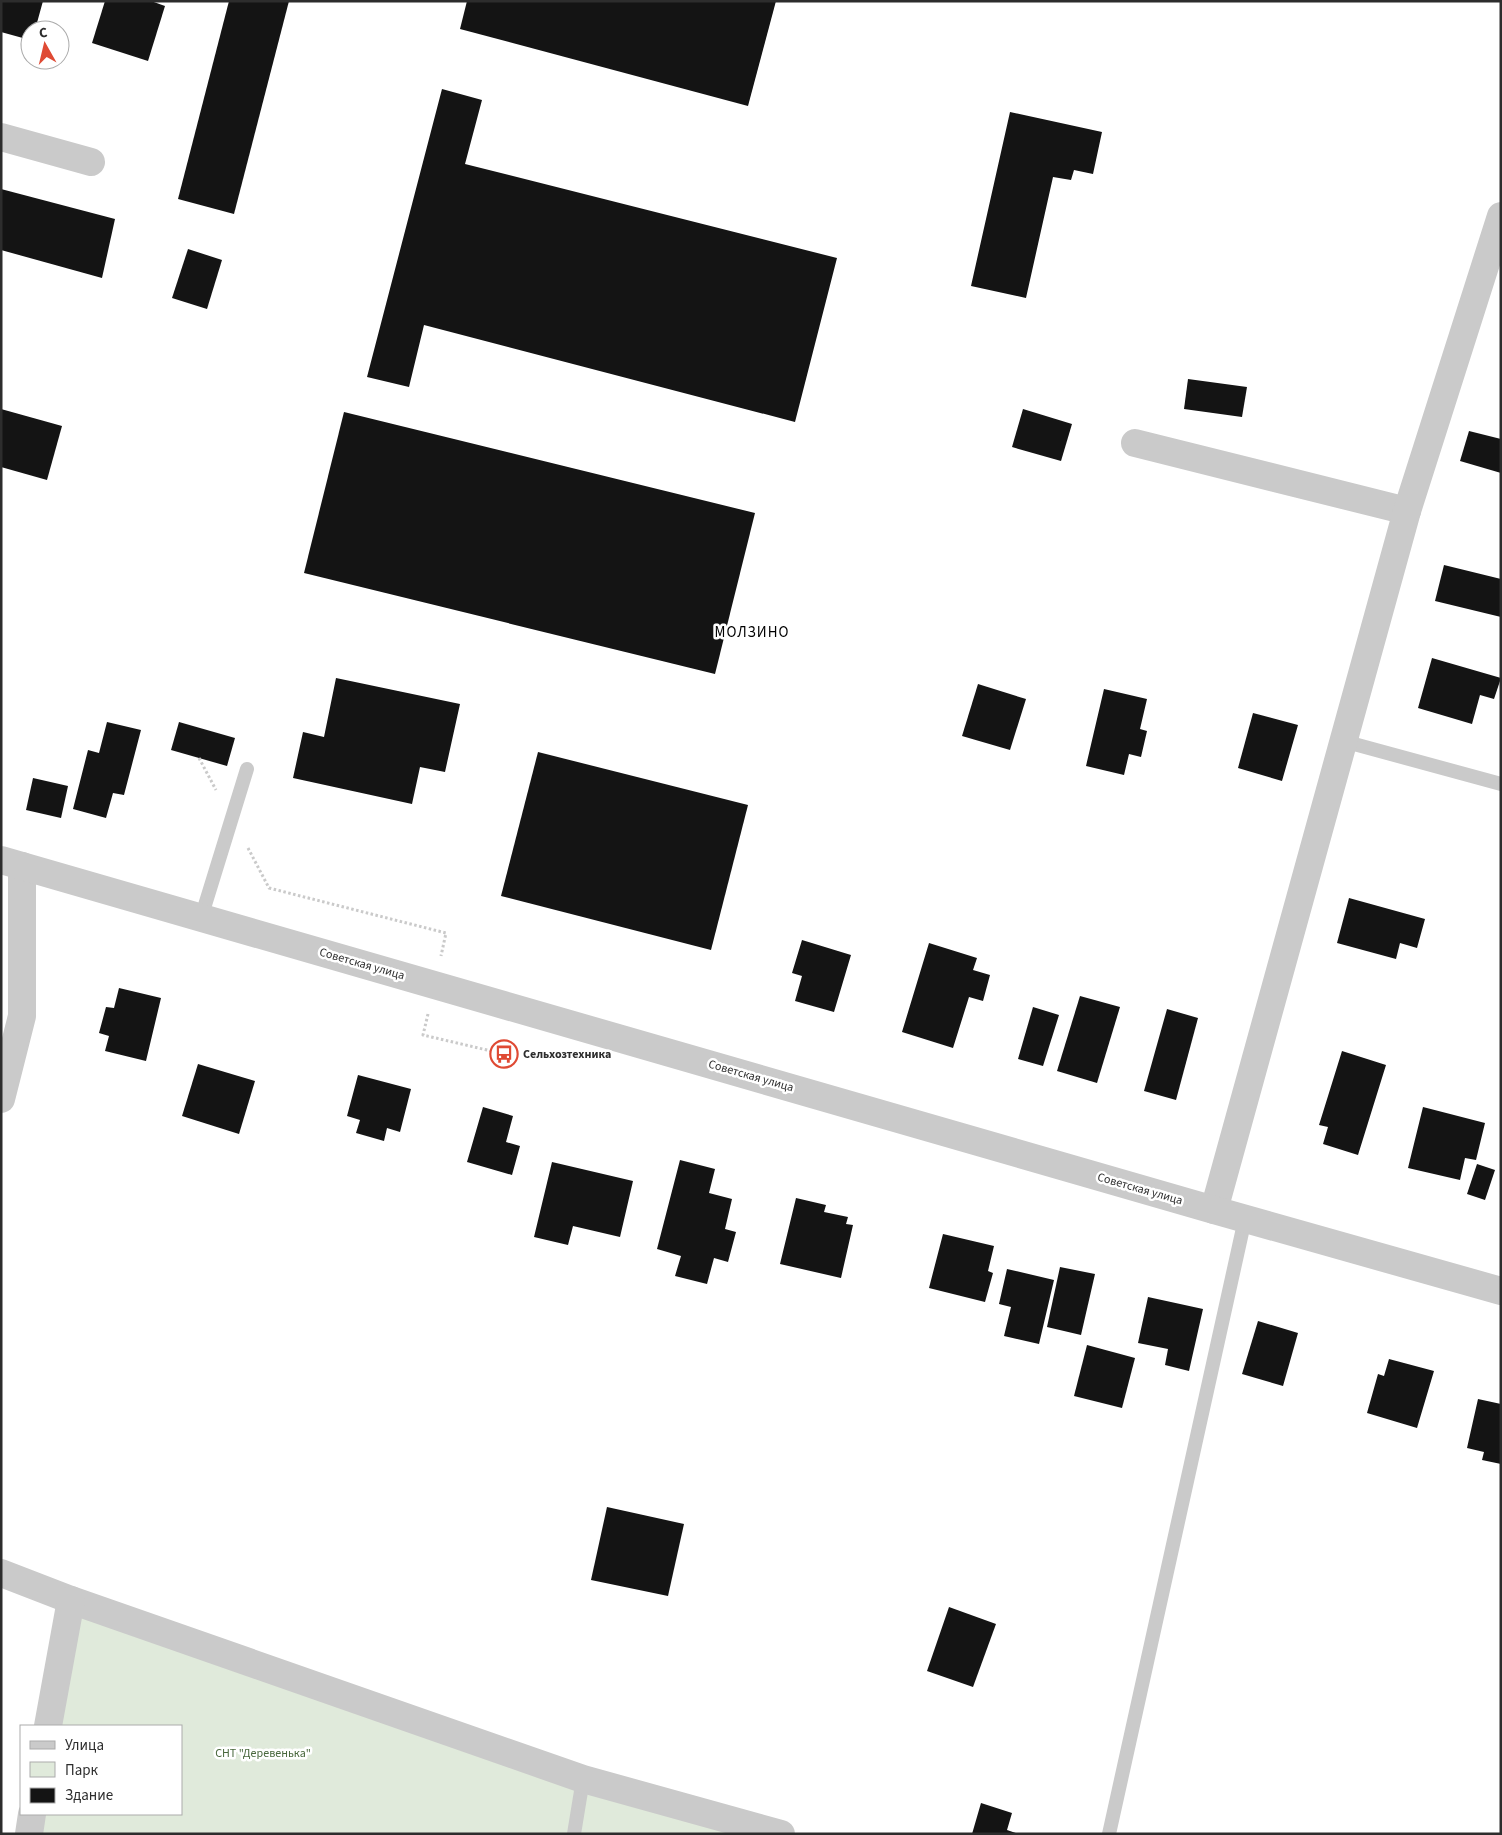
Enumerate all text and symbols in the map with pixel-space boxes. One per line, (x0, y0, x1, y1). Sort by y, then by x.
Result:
north arrow (20, 20, 70, 70)
text: С (38, 23, 49, 44)
district label: МОЛЗИНО (715, 622, 789, 643)
street label: Советская улица (317, 944, 407, 984)
bus stop icon: Сельхозтехника (489, 1039, 519, 1069)
place label: Сельхозтехника (523, 1046, 611, 1063)
street label: Советская улица (706, 1056, 796, 1096)
street label: Советская улица (1095, 1169, 1185, 1209)
legend (20, 1725, 182, 1815)
text: Улица (65, 1735, 104, 1756)
park label: СНТ "Деревенька" (215, 1745, 311, 1762)
text: Парк (65, 1760, 99, 1781)
text: Здание (65, 1785, 113, 1806)

